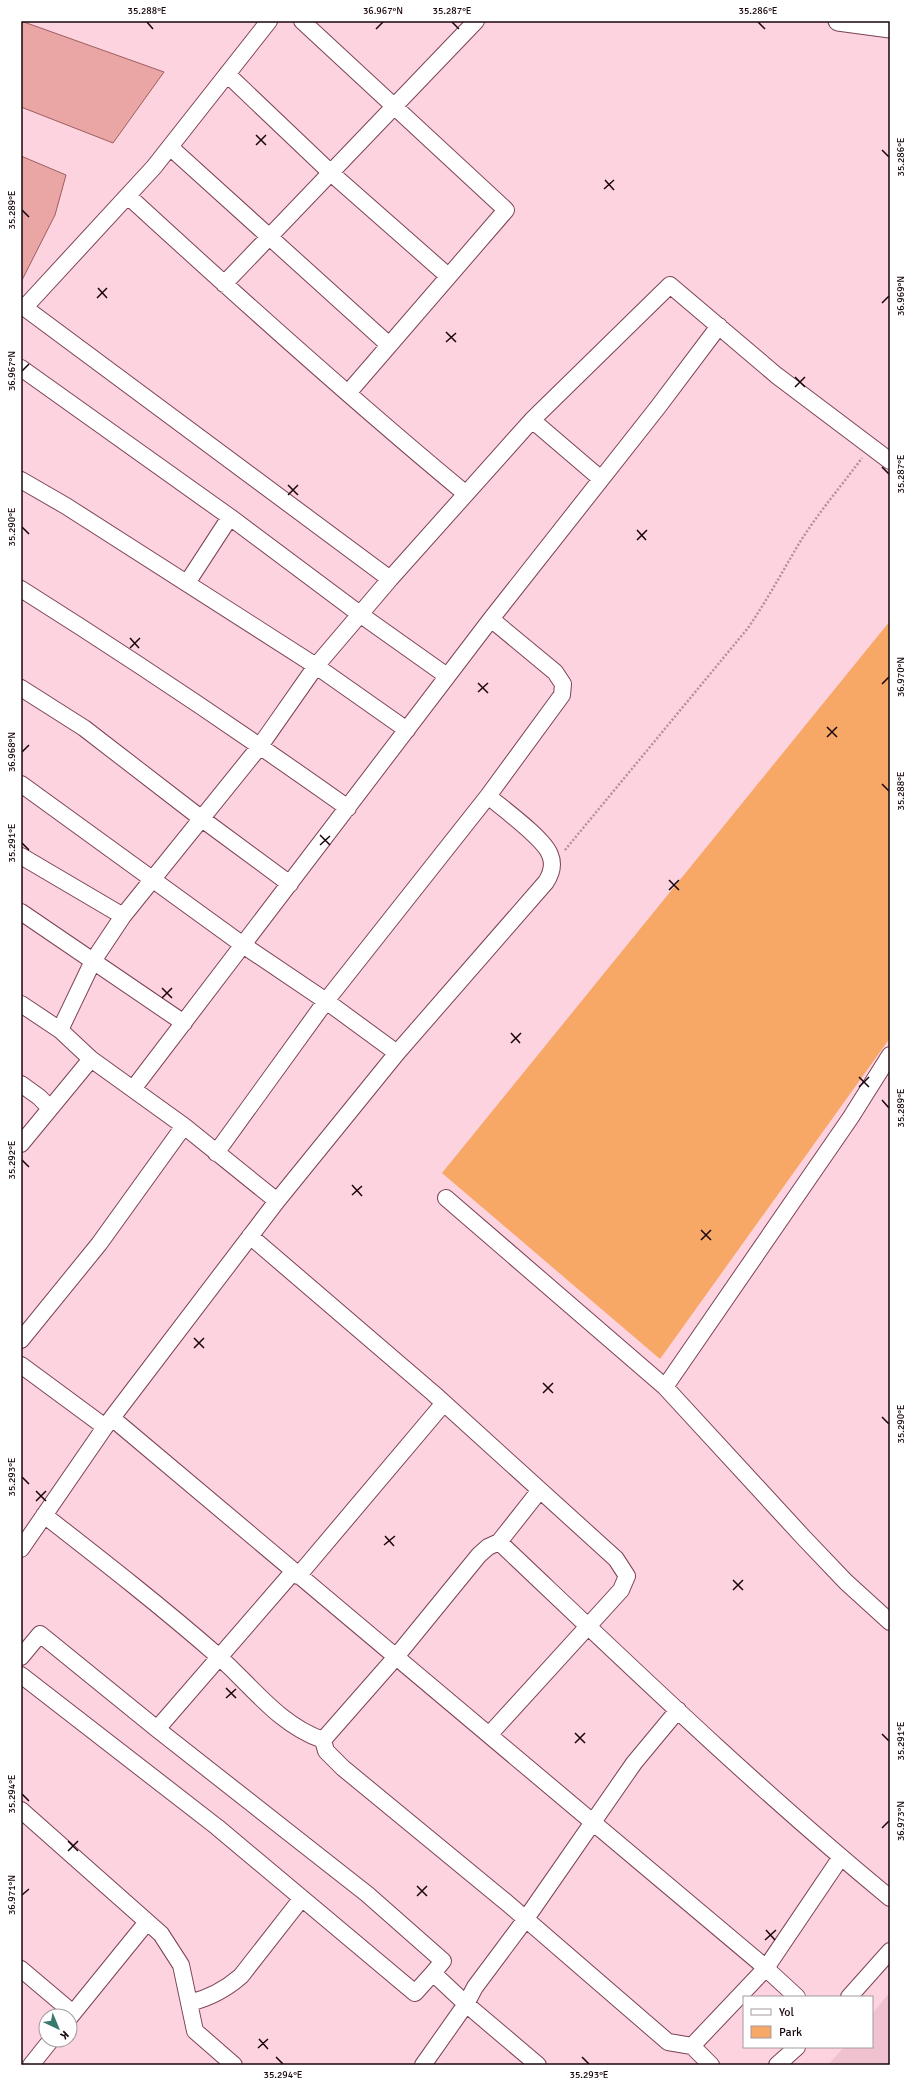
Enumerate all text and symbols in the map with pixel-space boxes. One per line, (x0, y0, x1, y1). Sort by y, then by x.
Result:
text: 35.288°E (128, 5, 167, 17)
text: 36.967°N (363, 5, 403, 17)
text: 35.287°E (433, 5, 472, 17)
text: 35.286°E (739, 5, 778, 17)
text: 35.286°E (895, 137, 907, 177)
text: 35.289°E (6, 190, 18, 230)
text: 36.969°N (895, 276, 907, 316)
text: 36.967°N (6, 351, 18, 391)
text: 35.287°E (895, 454, 907, 494)
text: 35.290°E (6, 507, 18, 547)
text: 36.970°N (895, 657, 907, 697)
text: 36.968°N (6, 732, 18, 772)
text: 35.288°E (895, 771, 907, 811)
text: 35.291°E (6, 823, 18, 863)
text: 35.289°E (895, 1088, 907, 1128)
text: 35.292°E (6, 1140, 18, 1180)
text: 35.290°E (895, 1404, 907, 1444)
text: 35.293°E (6, 1457, 18, 1497)
text: 35.291°E (895, 1721, 907, 1761)
text: 35.294°E (6, 1774, 18, 1814)
text: 36.973°N (895, 1801, 907, 1841)
text: 36.971°N (6, 1875, 18, 1915)
legend (743, 1996, 873, 2048)
text: Yol (779, 2005, 795, 2020)
north arrow (38, 2008, 78, 2048)
text: Park (779, 2025, 802, 2040)
text: K (58, 2028, 72, 2042)
text: 35.294°E (264, 2069, 303, 2081)
text: 35.293°E (570, 2069, 609, 2081)

